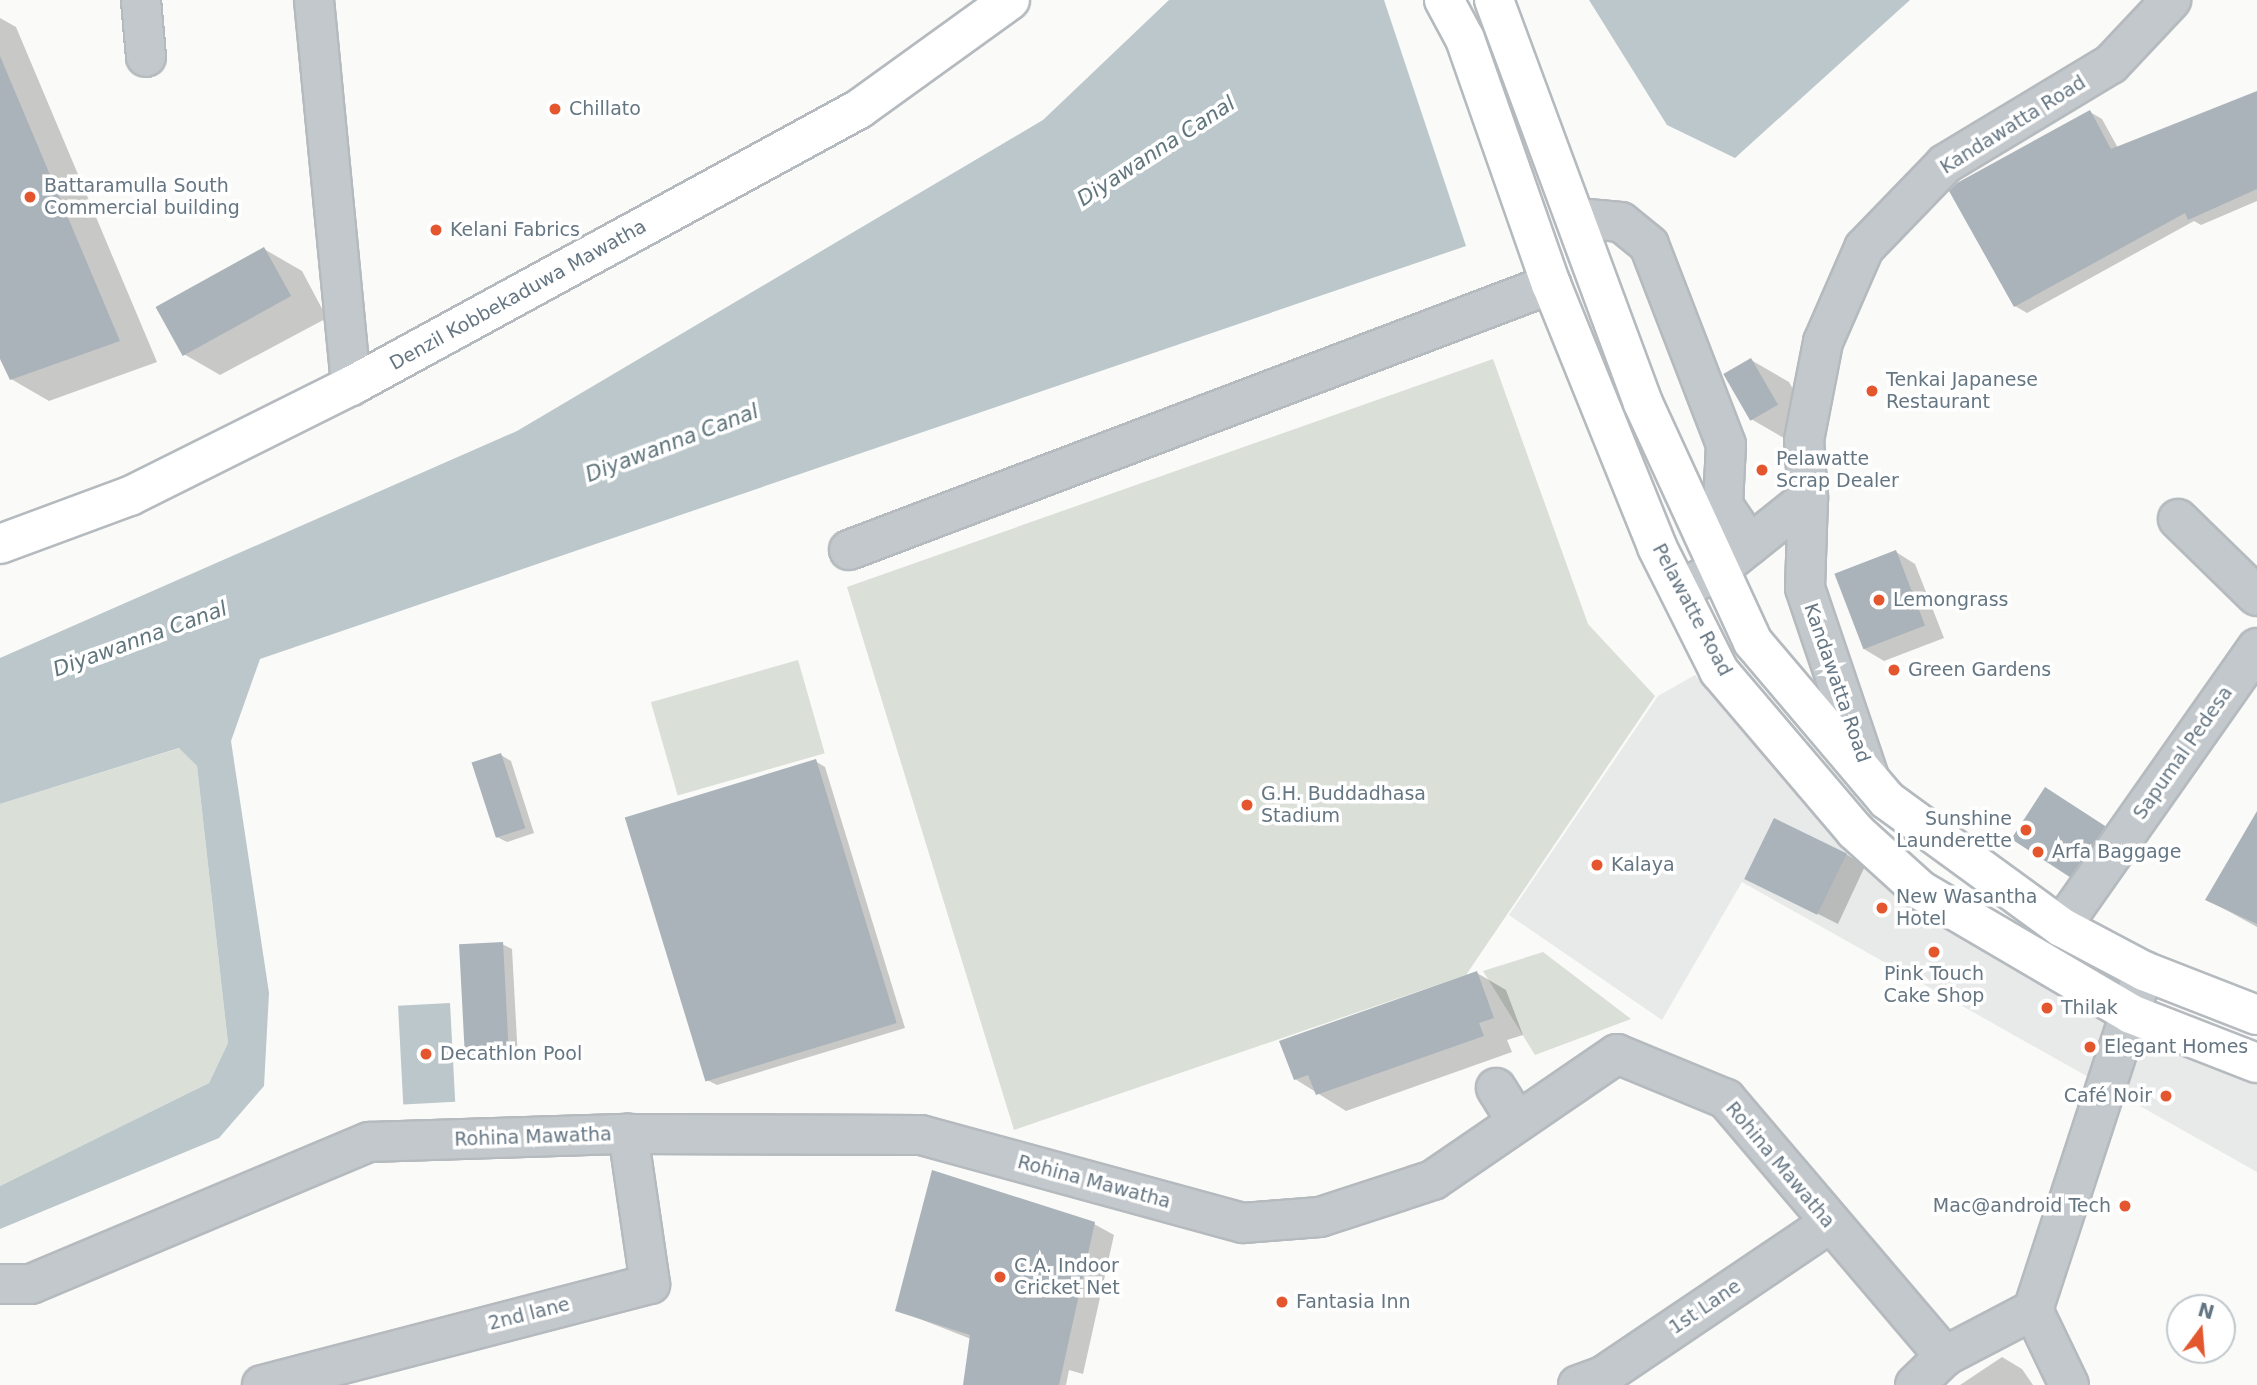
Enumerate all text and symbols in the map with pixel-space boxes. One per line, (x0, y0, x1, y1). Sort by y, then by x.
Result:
street label: Kandawatta Road (1936, 71, 2090, 179)
water label: Diyawanna Canal (1072, 91, 1240, 211)
place label: Chillato (569, 98, 641, 120)
marker: Chillato (547, 101, 563, 117)
place label: Battaramulla South Commercial building (44, 175, 240, 219)
marker: Battaramulla South Commercial building (22, 189, 38, 205)
street label: Denzil Kobbekaduwa Mawatha (386, 215, 650, 375)
place label: Kelani Fabrics (450, 219, 580, 241)
marker: Kelani Fabrics (428, 222, 444, 238)
place label: Tenkai Japanese Restaurant (1886, 369, 2038, 413)
marker: Tenkai Japanese Restaurant (1864, 383, 1880, 399)
water label: Diyawanna Canal (582, 398, 762, 488)
place label: Pelawatte Scrap Dealer (1776, 448, 1899, 492)
marker: Pelawatte Scrap Dealer (1754, 462, 1770, 478)
street label: Pelawatte Road (1647, 540, 1737, 680)
place label: Lemongrass (1893, 589, 2008, 611)
marker: Lemongrass (1871, 592, 1887, 608)
water label: Diyawanna Canal (50, 596, 230, 682)
street label: Kandawatta Road (1799, 600, 1875, 766)
place label: Green Gardens (1908, 659, 2051, 681)
marker: Green Gardens (1886, 662, 1902, 678)
street label: Sapumal Pedesa (2129, 682, 2237, 824)
place label: G.H. Buddadhasa Stadium (1261, 783, 1426, 827)
marker: G.H. Buddadhasa Stadium (1239, 797, 1255, 813)
place label: Sunshine Launderette (1896, 808, 2012, 852)
marker: Sunshine Launderette (2018, 822, 2034, 838)
place label: Arfa Baggage (2052, 841, 2181, 863)
marker: Arfa Baggage (2030, 844, 2046, 860)
place label: Kalaya (1611, 854, 1675, 876)
marker: Kalaya (1589, 857, 1605, 873)
place label: New Wasantha Hotel (1896, 886, 2037, 930)
marker: New Wasantha Hotel (1874, 900, 1890, 916)
marker: Pink Touch Cake Shop (1926, 944, 1942, 960)
place label: Pink Touch Cake Shop (1884, 963, 1984, 1007)
place label: Thilak (2061, 997, 2118, 1019)
marker: Thilak (2039, 1000, 2055, 1016)
place label: Elegant Homes (2104, 1036, 2248, 1058)
marker: Elegant Homes (2082, 1039, 2098, 1055)
place label: Decathlon Pool (440, 1043, 582, 1065)
marker: Decathlon Pool (418, 1046, 434, 1062)
place label: Café Noir (2064, 1085, 2152, 1107)
marker: Café Noir (2158, 1088, 2174, 1104)
street label: Rohina Mawatha (1721, 1097, 1839, 1233)
street label: Rohina Mawatha (454, 1123, 612, 1151)
street label: Rohina Mawatha (1015, 1151, 1173, 1213)
place label: Mac@android Tech (1933, 1195, 2111, 1217)
marker: Mac@android Tech (2117, 1198, 2133, 1214)
place label: C.A. Indoor Cricket Net (1014, 1255, 1120, 1299)
marker: C.A. Indoor Cricket Net (992, 1269, 1008, 1285)
street label: 1st Lane (1665, 1275, 1745, 1339)
place label: Fantasia Inn (1296, 1291, 1411, 1313)
street label: 2nd lane (486, 1293, 572, 1335)
marker: Fantasia Inn (1274, 1294, 1290, 1310)
north arrow (2166, 1294, 2236, 1364)
text: N (2196, 1298, 2217, 1324)

